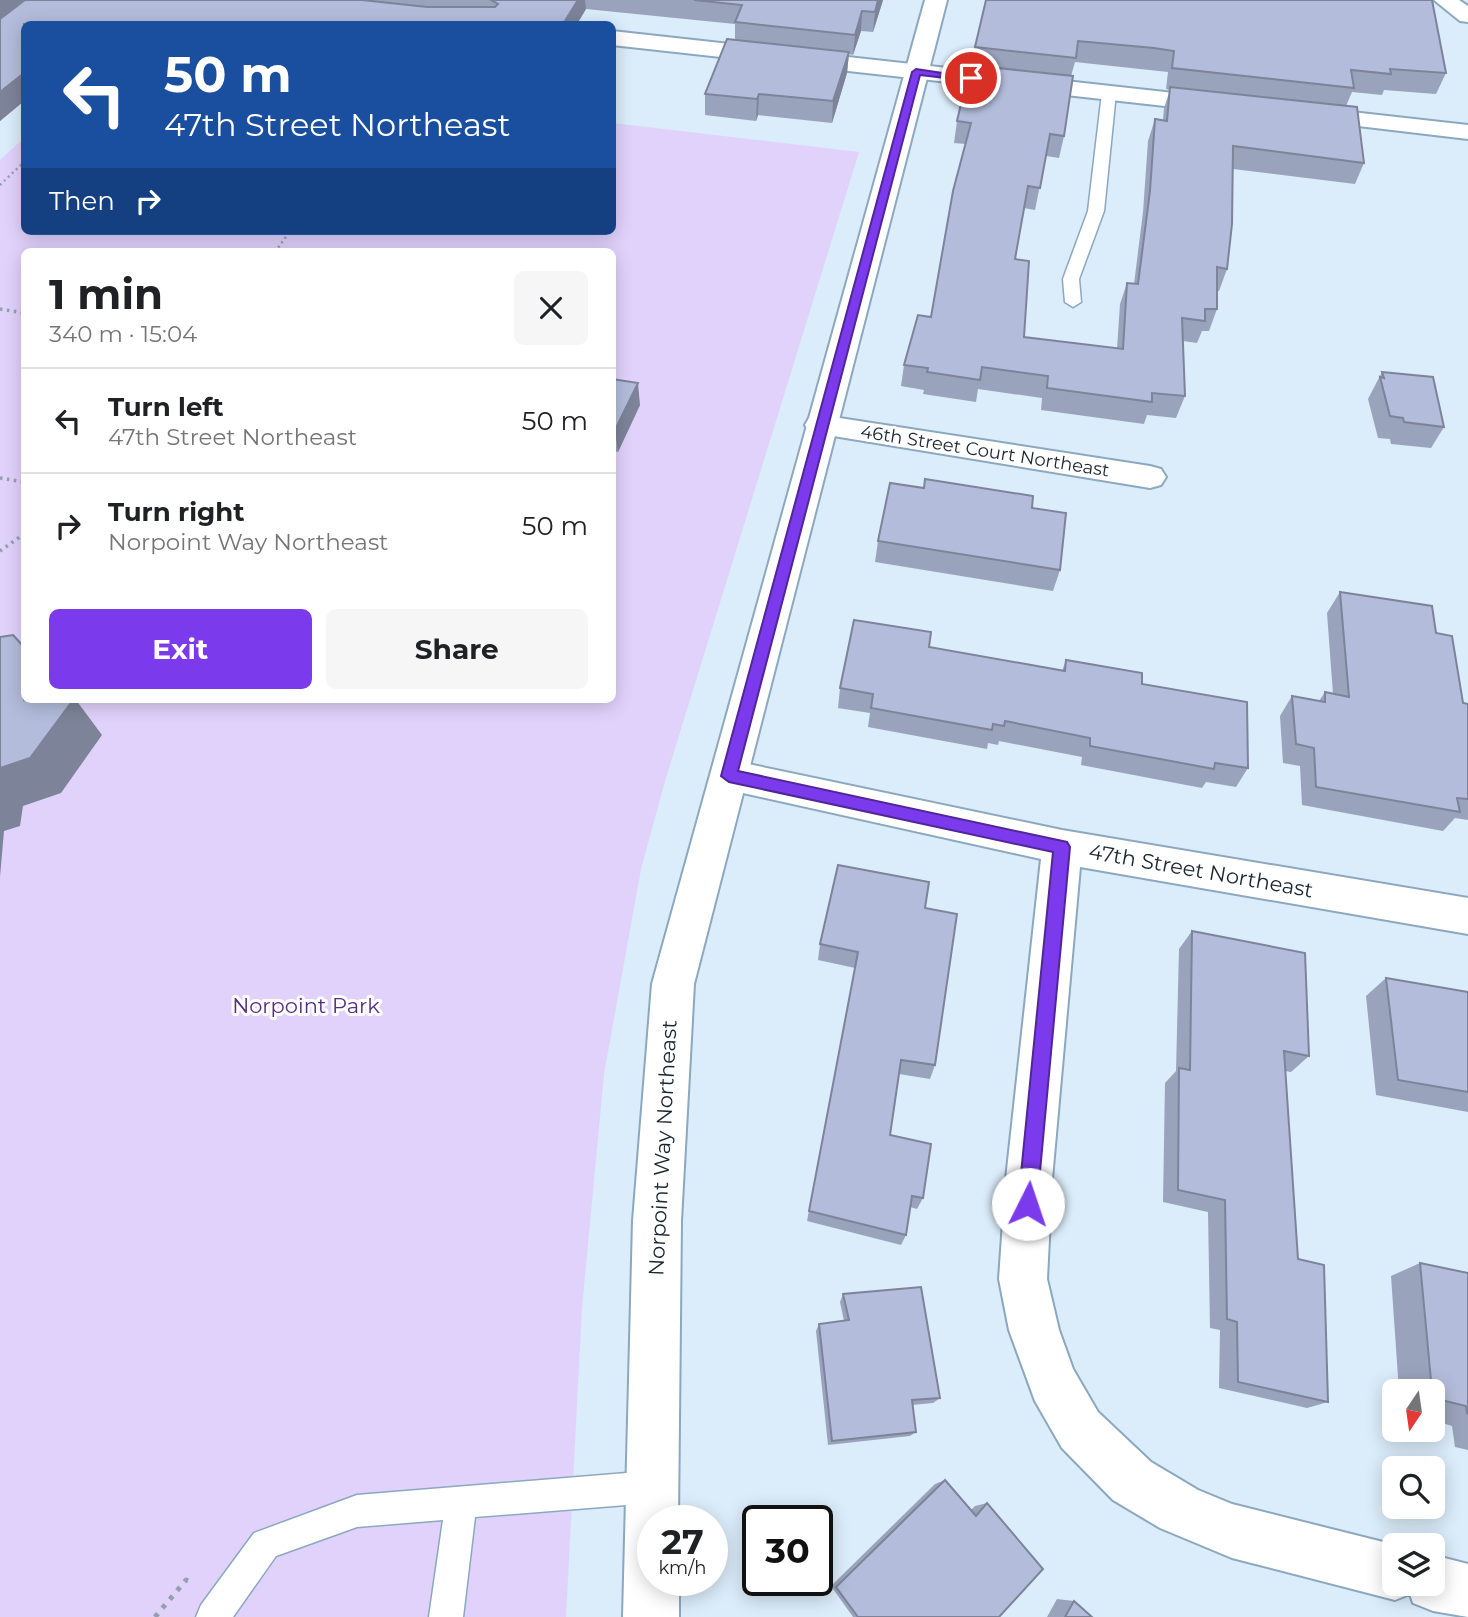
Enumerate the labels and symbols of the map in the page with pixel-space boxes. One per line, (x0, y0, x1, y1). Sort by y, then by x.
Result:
pin (941, 48, 1001, 108)
street label: 46th Street Court Northeast (859, 420, 1111, 482)
street label: 47th Street Northeast (1087, 838, 1315, 903)
park label: Norpoint Park (232, 993, 380, 1018)
street label: Norpoint Way Northeast (643, 1019, 682, 1276)
position arrow (991, 1167, 1065, 1241)
north arrow (1382, 1379, 1446, 1442)
speed limit sign: 30 (742, 1505, 833, 1596)

